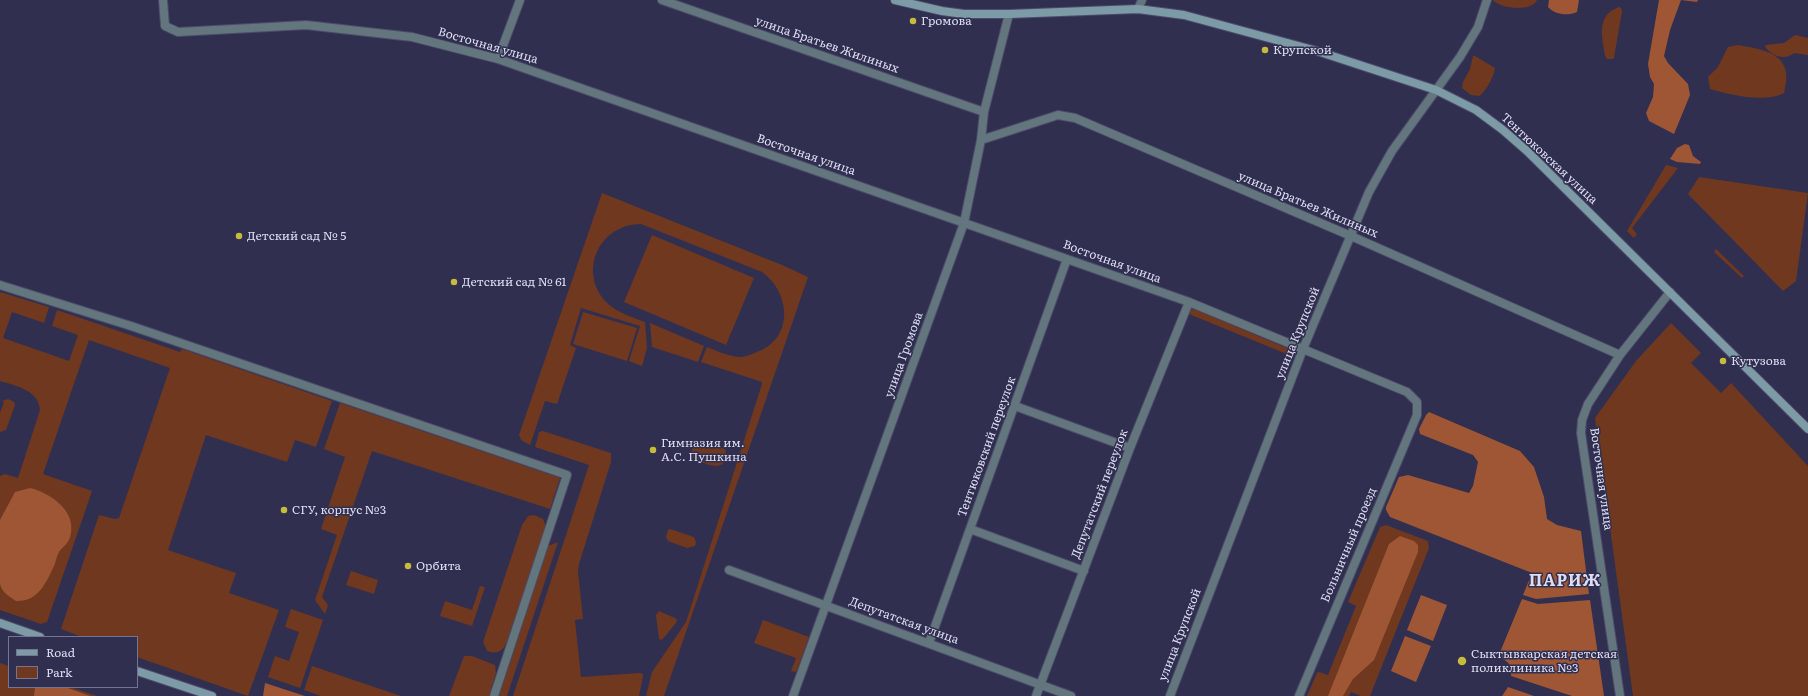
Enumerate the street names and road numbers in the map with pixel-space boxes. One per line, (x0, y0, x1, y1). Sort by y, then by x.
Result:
street label: улица Братьев Жилиных (753, 14, 901, 76)
street label: Восточная улица (436, 25, 540, 67)
street label: Тентюковская улица (1498, 111, 1600, 207)
street label: Восточная улица (755, 131, 857, 179)
street label: улица Братьев Жилиных (1236, 169, 1380, 241)
street label: Восточная улица (1061, 238, 1163, 286)
street label: улица Крупской (1273, 285, 1323, 381)
street label: улица Громова (882, 310, 926, 400)
street label: Тентюковский переулок (955, 375, 1019, 519)
street label: Депутатский переулок (1069, 427, 1131, 561)
street label: Восточная улица (1587, 427, 1615, 531)
street label: Больничный проезд (1318, 485, 1380, 605)
street label: улица Крупской (1156, 587, 1204, 683)
street label: Депутатская улица (847, 594, 961, 648)

